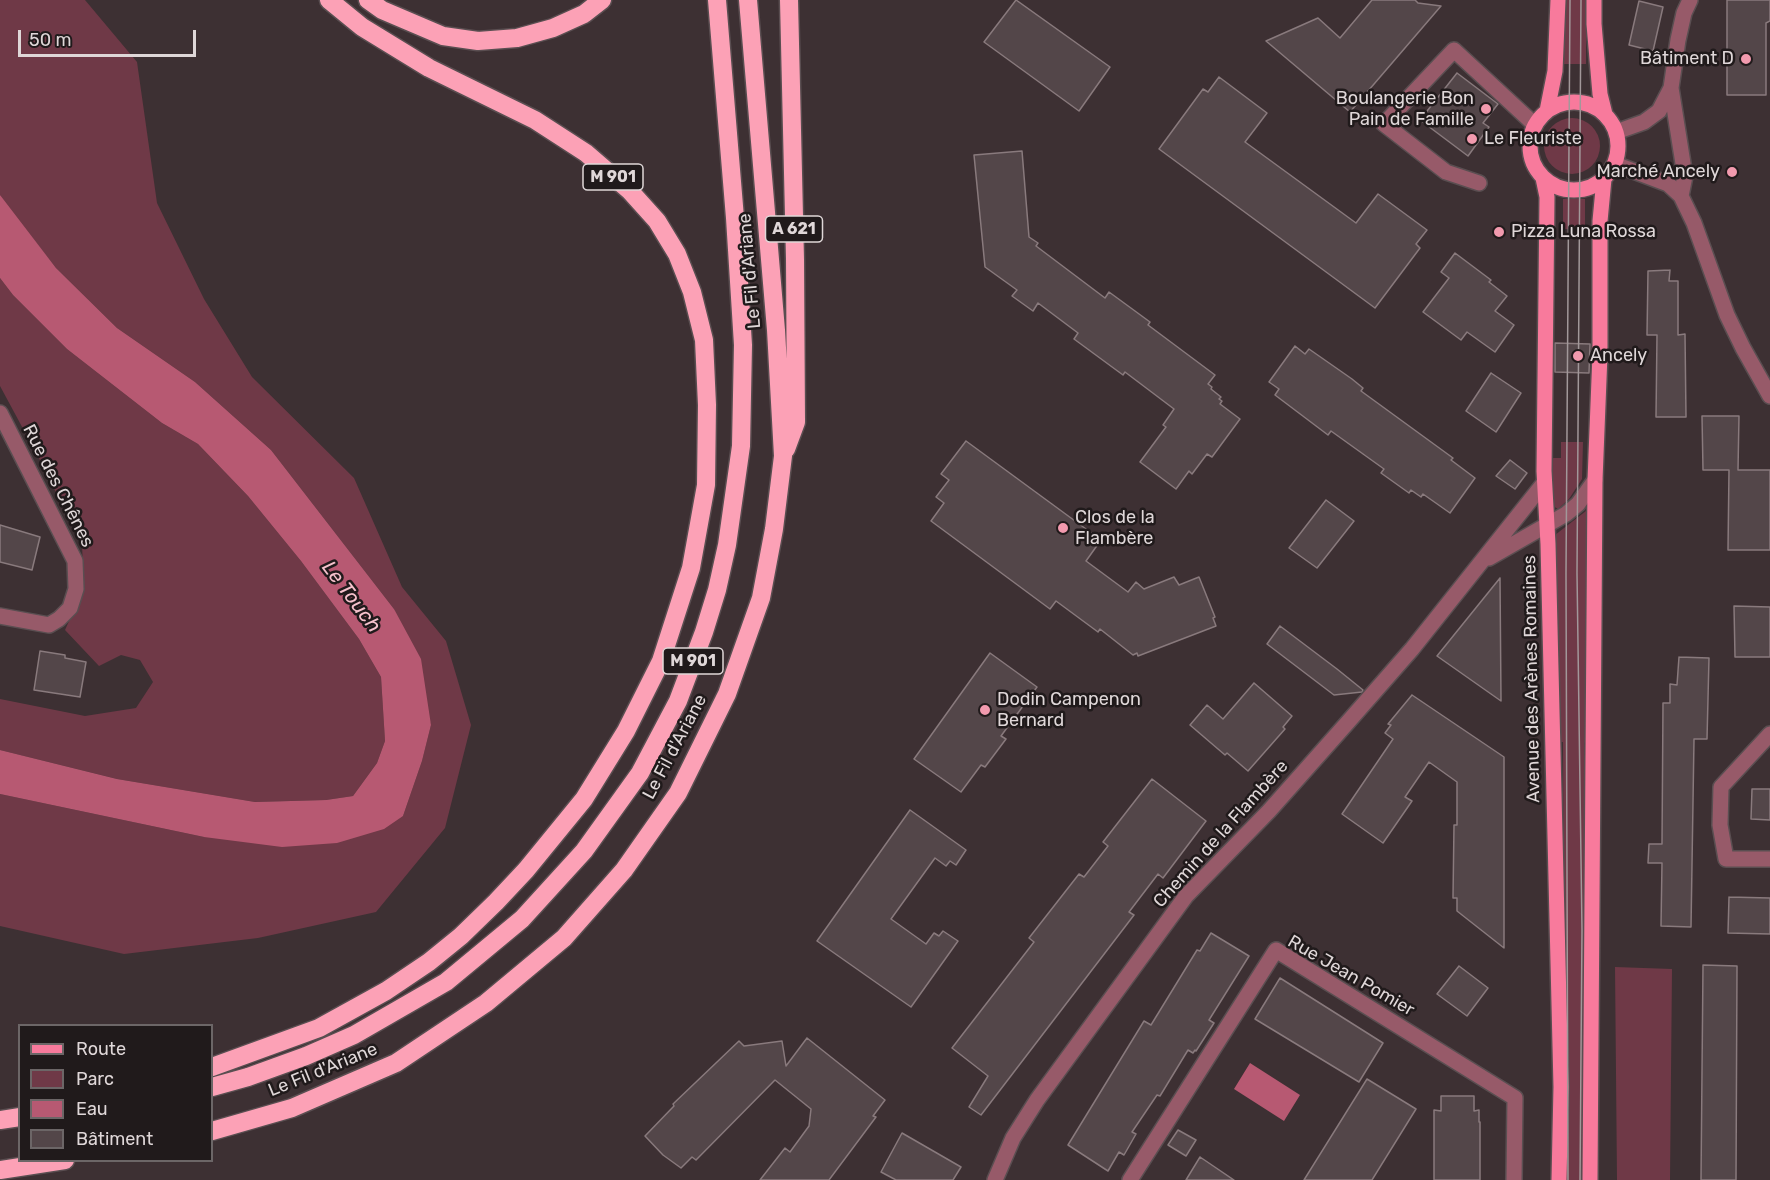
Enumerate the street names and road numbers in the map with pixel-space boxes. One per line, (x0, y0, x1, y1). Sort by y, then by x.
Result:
road number: M 901 (583, 164, 643, 190)
street label: Le Fil d'Ariane (734, 212, 766, 330)
road number: A 621 (766, 216, 822, 242)
street label: Rue des Chênes (18, 421, 98, 551)
street label: Avenue des Arènes Romaines (1519, 555, 1545, 803)
road number: M 901 (663, 648, 723, 674)
street label: Le Fil d'Ariane (638, 691, 712, 803)
street label: Chemin de la Flambère (1149, 756, 1293, 912)
street label: Rue Jean Pomier (1284, 931, 1418, 1021)
street label: Le Fil d'Ariane (265, 1038, 381, 1102)

